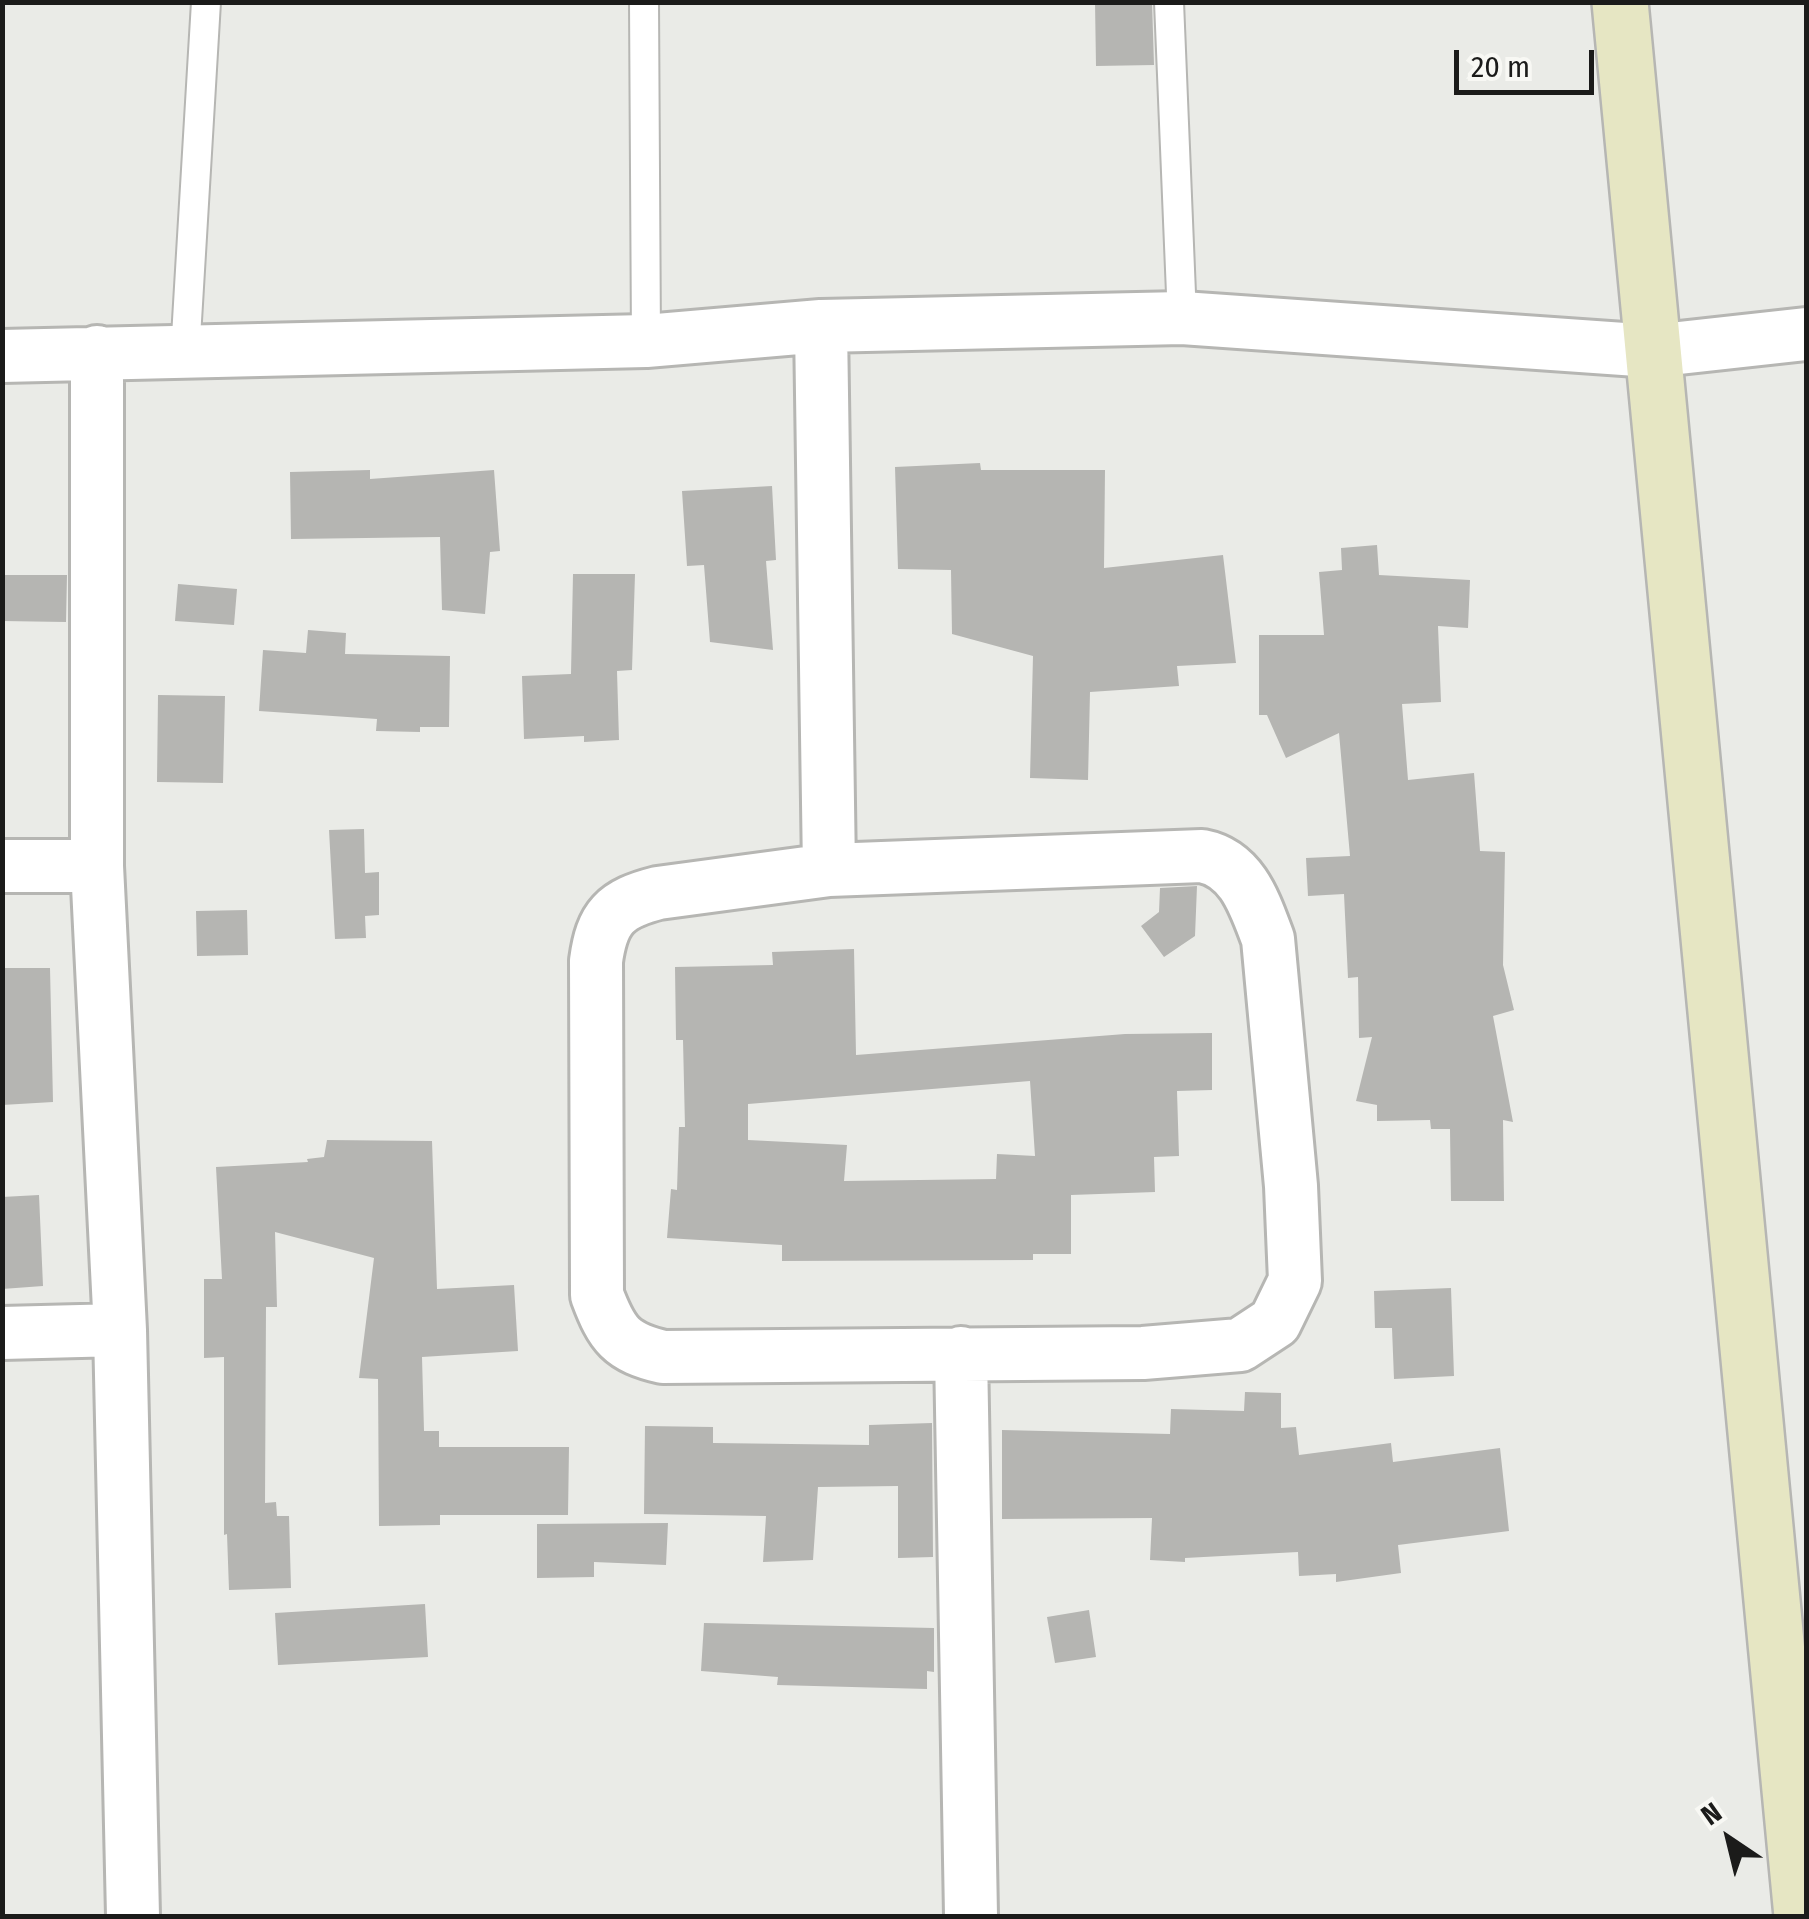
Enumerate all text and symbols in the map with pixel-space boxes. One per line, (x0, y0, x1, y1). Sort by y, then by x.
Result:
scale bar (1459, 30, 1599, 92)
text: 20 m (1471, 49, 1530, 85)
north arrow (1679, 1789, 1779, 1889)
text: N (1695, 1796, 1728, 1832)

